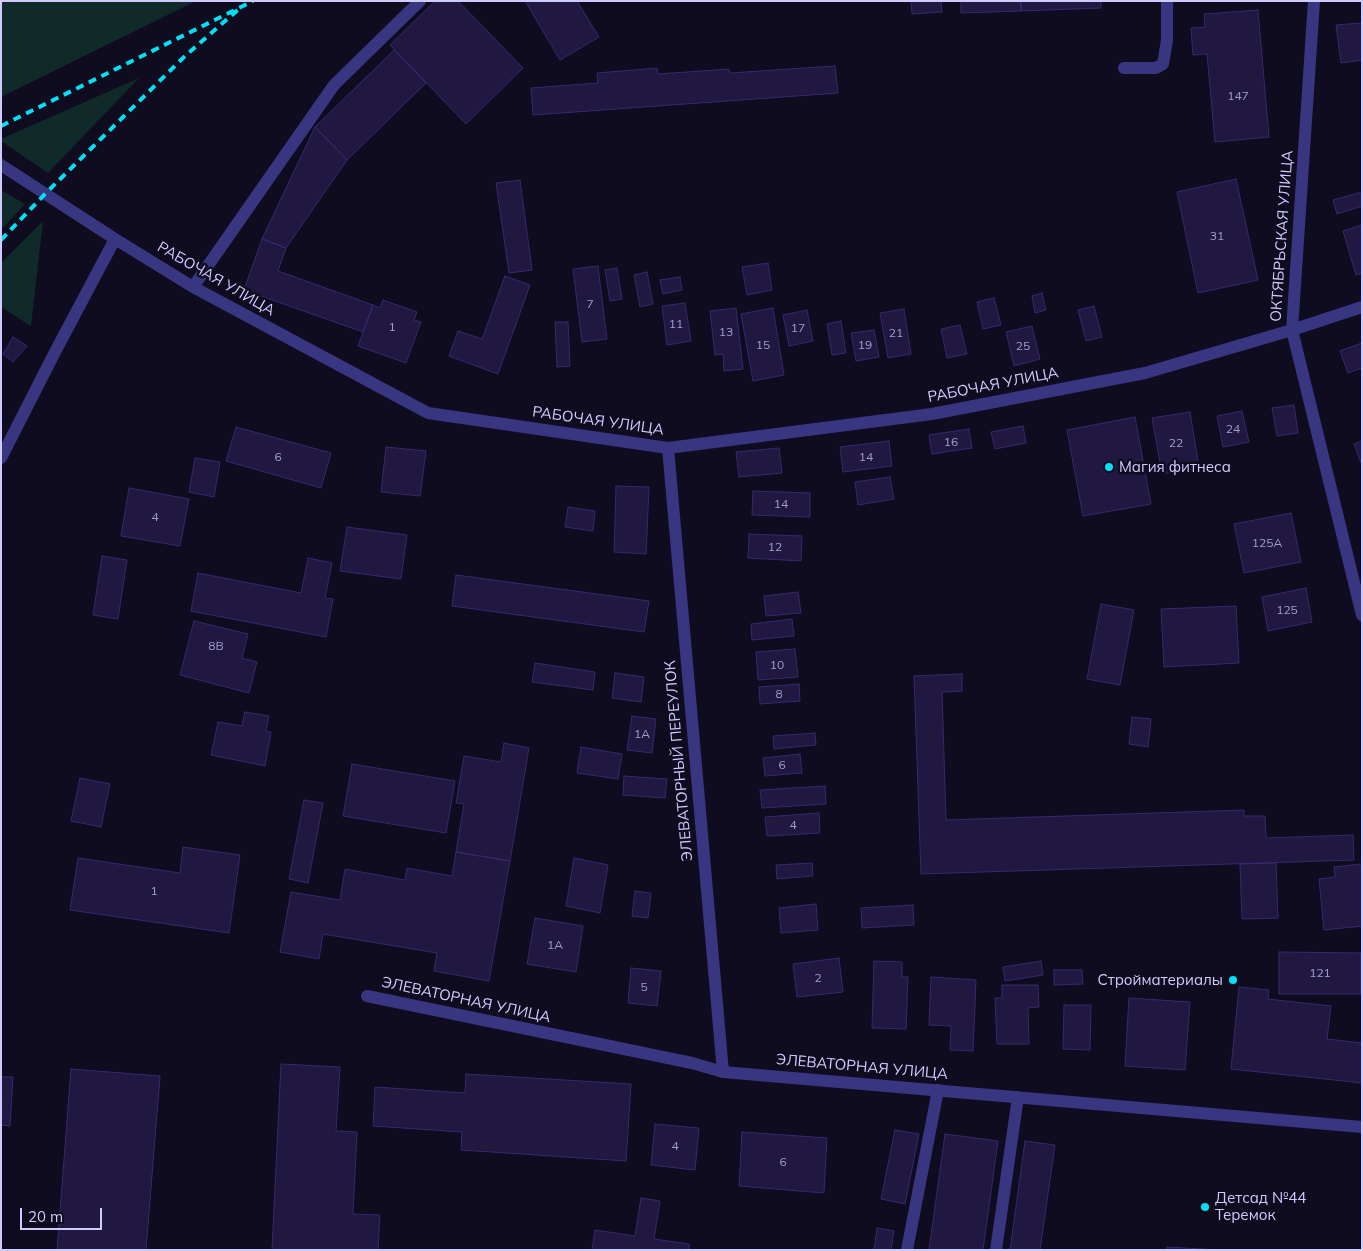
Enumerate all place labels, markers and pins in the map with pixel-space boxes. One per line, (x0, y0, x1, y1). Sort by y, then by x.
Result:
place label: Магия фитнеса (1119, 458, 1231, 476)
marker: Магия фитнеса (1103, 461, 1115, 473)
place label: Стройматериалы (1098, 971, 1223, 989)
marker: Стройматериалы (1227, 974, 1239, 986)
place label: Детсад №44 Теремок (1215, 1189, 1306, 1224)
marker: Детсад №44 Теремок (1199, 1201, 1211, 1213)

